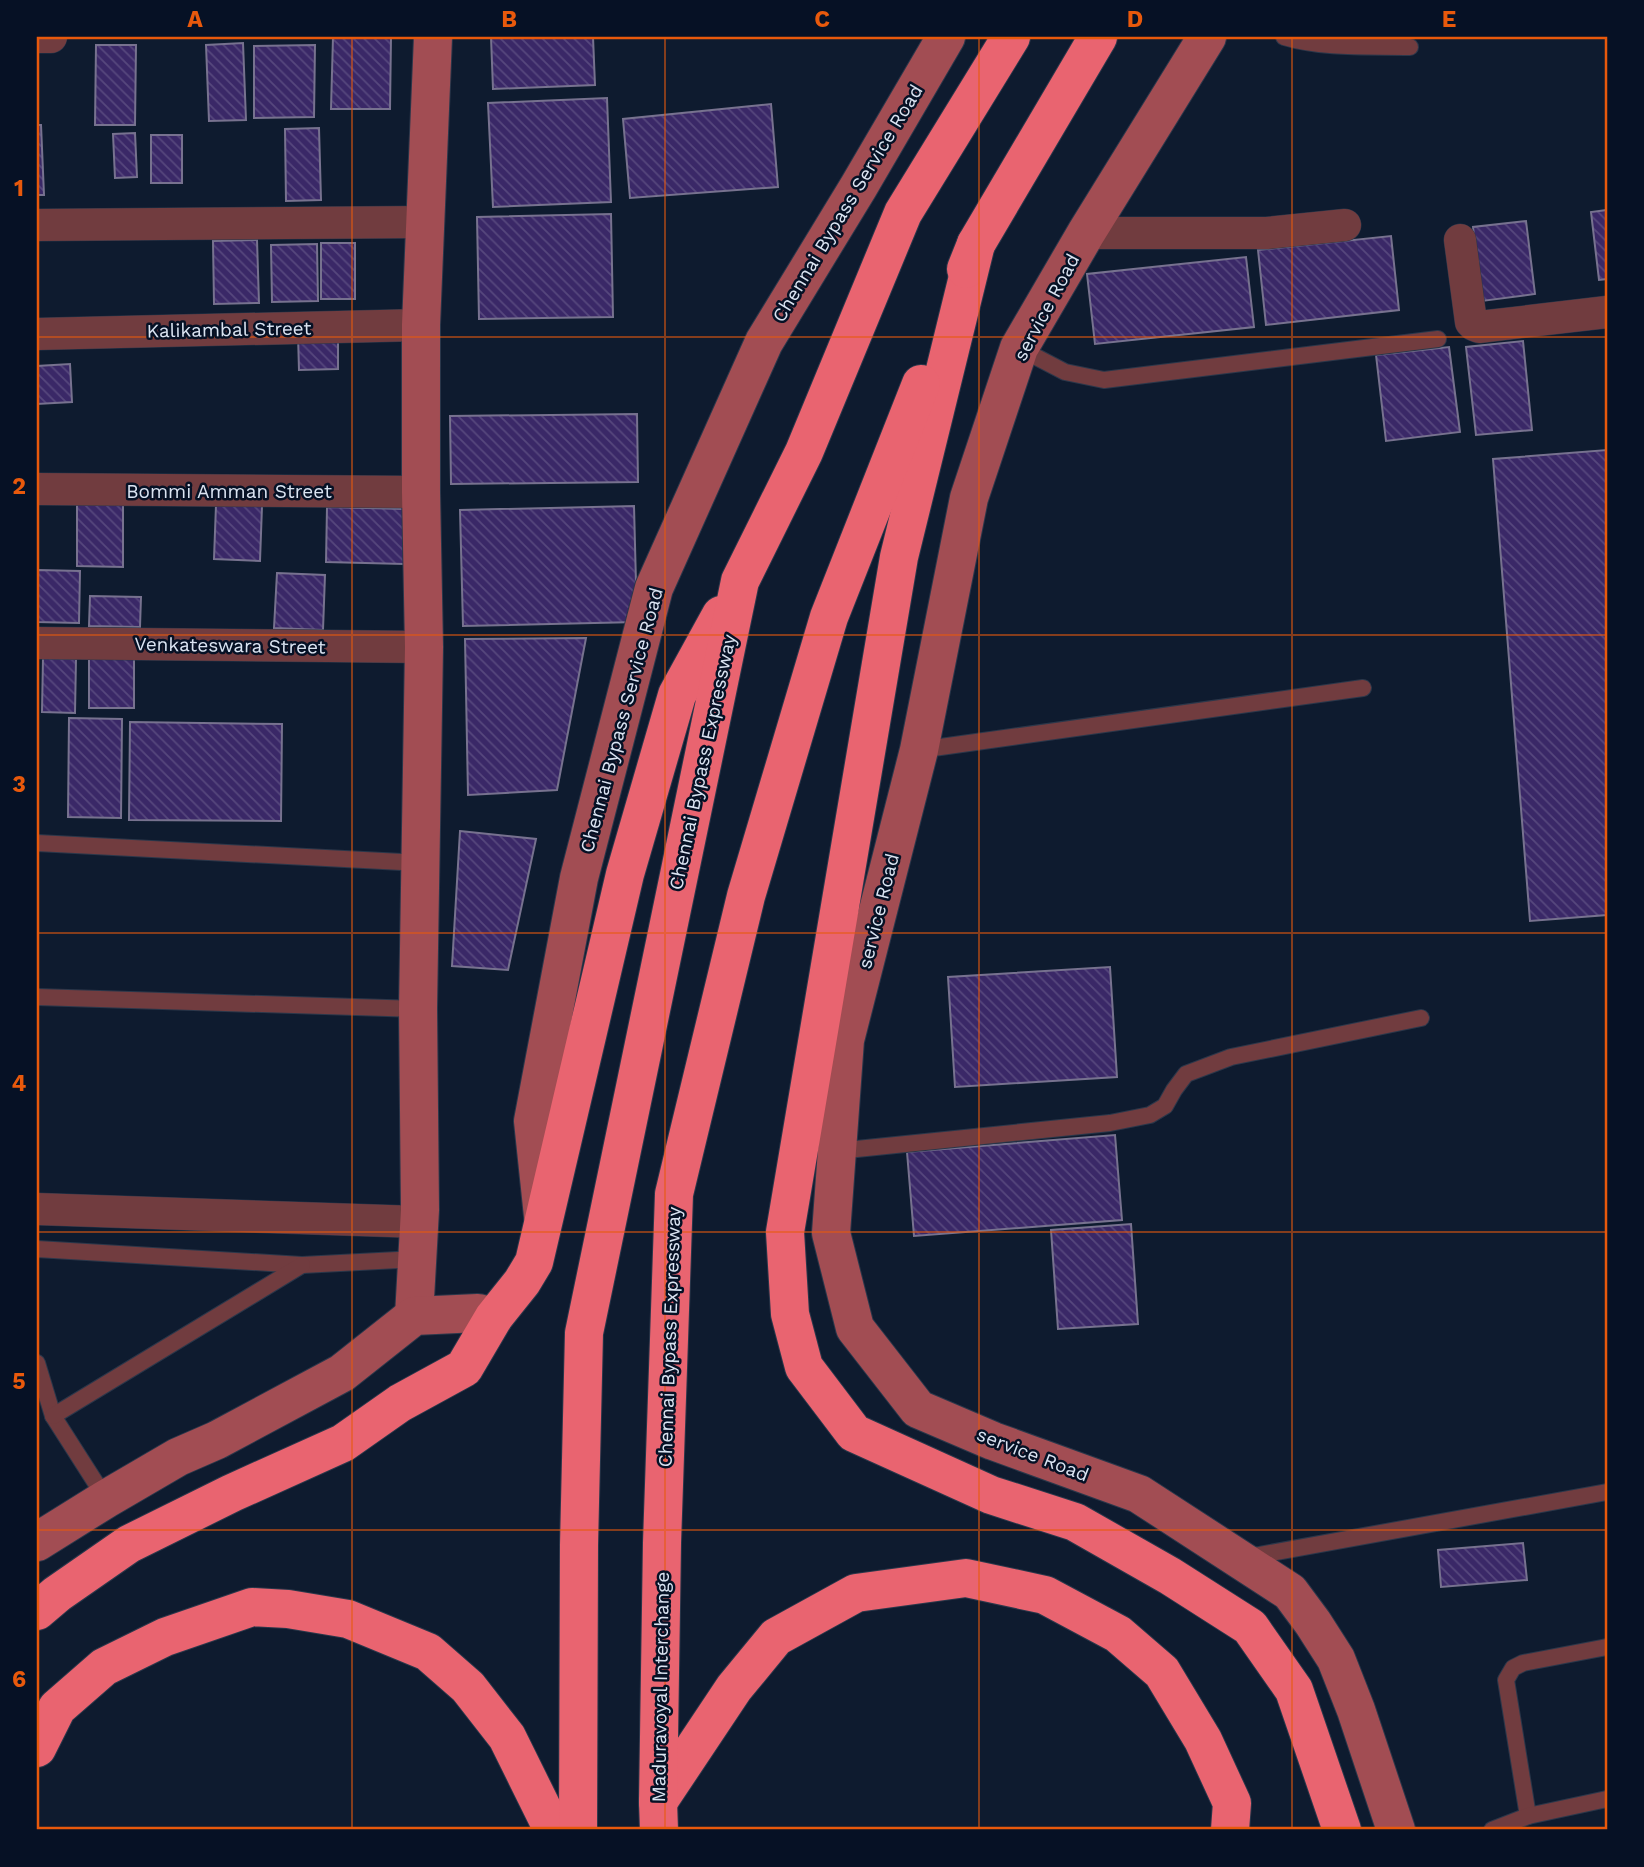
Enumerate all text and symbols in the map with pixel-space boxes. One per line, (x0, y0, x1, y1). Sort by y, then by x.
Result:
text: A (187, 6, 203, 33)
text: B (501, 6, 517, 33)
text: C (814, 6, 830, 33)
text: D (1127, 6, 1143, 33)
text: E (1442, 6, 1456, 33)
street label: Chennai Bypass Service Road (767, 80, 928, 326)
text: 1 (14, 175, 24, 202)
street label: service Road (1009, 250, 1084, 365)
street label: Kalikambal Street (146, 317, 312, 342)
text: 2 (12, 473, 26, 500)
street label: Bommi Amman Street (126, 480, 332, 503)
street label: Chennai Bypass Service Road (575, 585, 668, 855)
street label: Venkateswara Street (134, 632, 326, 659)
street label: Chennai Bypass Expressway (664, 632, 741, 892)
text: 3 (12, 771, 26, 798)
street label: service Road (853, 851, 904, 971)
text: 4 (12, 1070, 27, 1097)
street label: Chennai Bypass Expressway (653, 1206, 686, 1468)
text: 5 (12, 1368, 26, 1395)
street label: service Road (974, 1423, 1092, 1486)
street label: Maduravoyal Interchange (647, 1571, 674, 1803)
text: 6 (12, 1666, 26, 1693)

